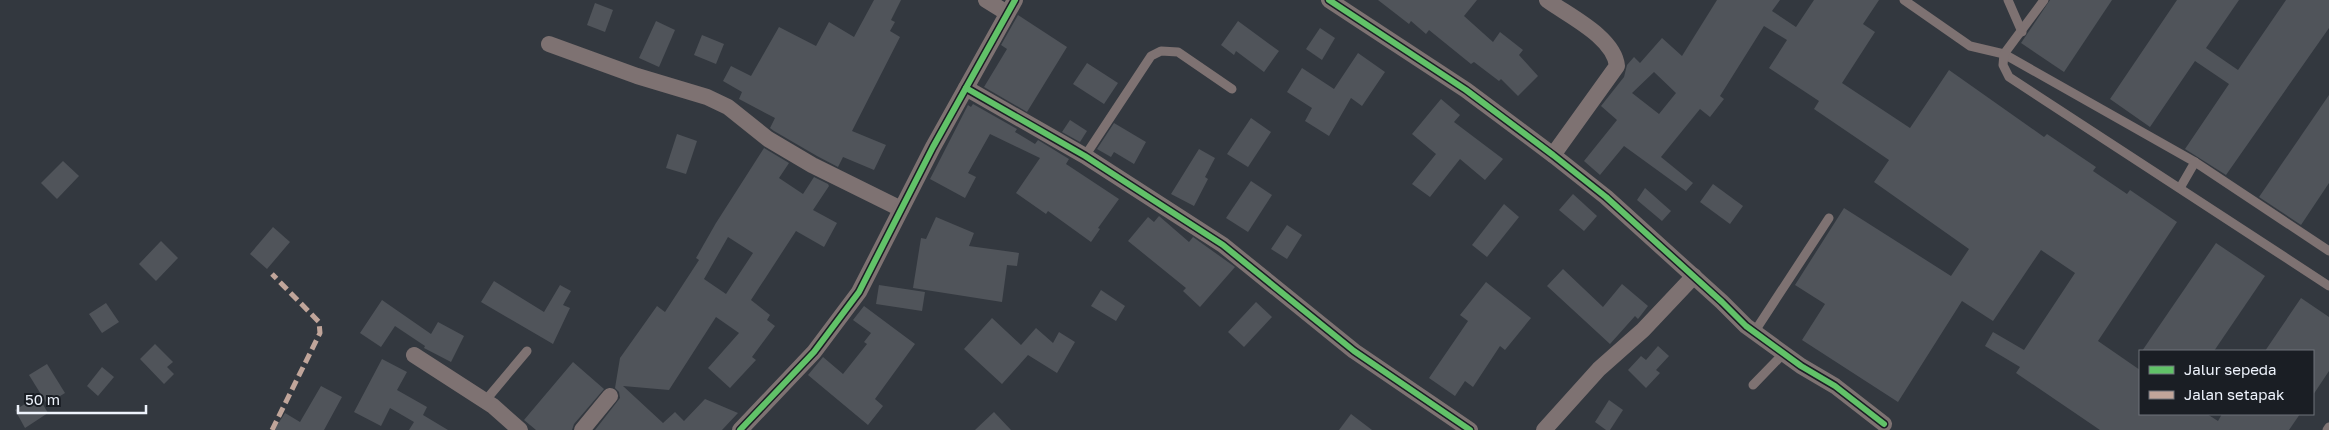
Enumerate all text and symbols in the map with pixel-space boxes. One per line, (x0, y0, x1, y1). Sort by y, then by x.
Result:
legend (2139, 350, 2314, 415)
text: Jalur sepeda (2184, 360, 2277, 378)
scale bar (18, 382, 145, 414)
text: Jalan setapak (2184, 385, 2285, 403)
text: 50 m (25, 390, 60, 408)

